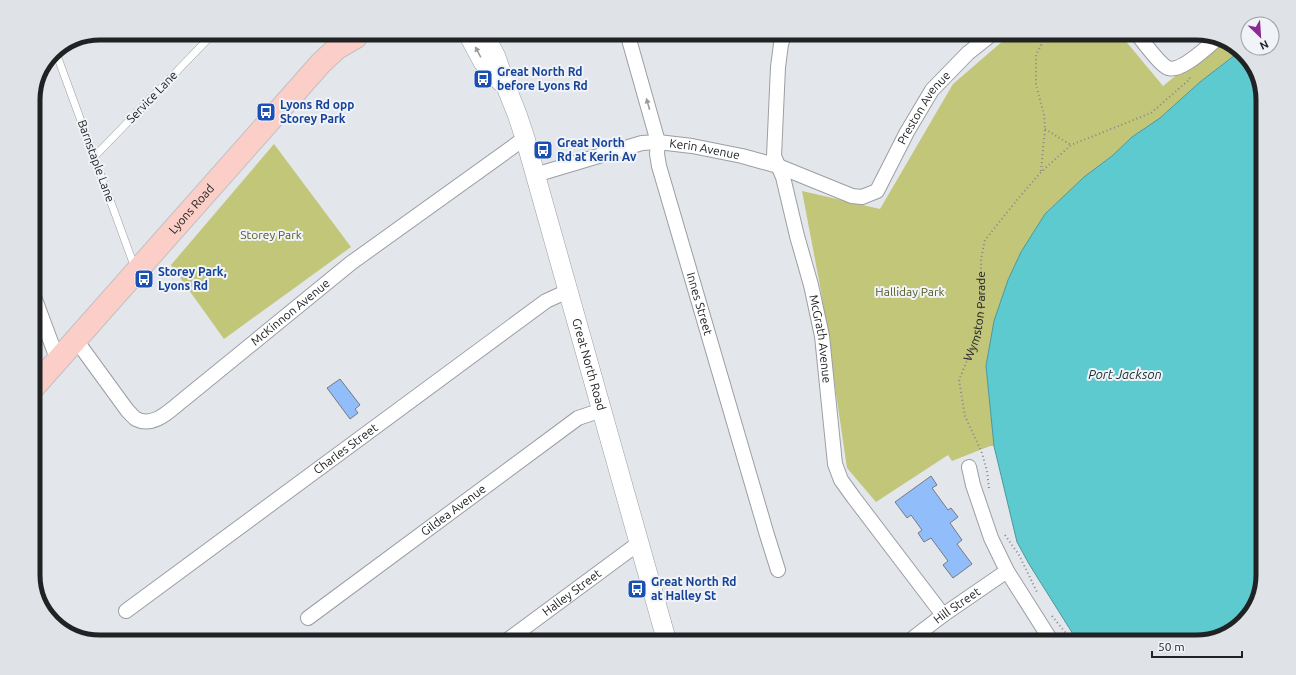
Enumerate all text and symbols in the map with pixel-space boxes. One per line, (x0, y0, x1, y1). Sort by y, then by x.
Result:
north arrow (1240, 16, 1280, 56)
text: N (1258, 38, 1270, 52)
one-way arrow (475, 47, 481, 58)
place label: Great North Rd before Lyons Rd (497, 65, 588, 92)
street label: Service Lane (124, 68, 180, 125)
bus stop icon: Great North Rd before Lyons Rd (472, 68, 494, 90)
street label: Preston Avenue (895, 68, 953, 147)
place label: Lyons Rd opp Storey Park (280, 98, 354, 125)
one-way arrow (645, 98, 651, 110)
bus stop icon: Lyons Rd opp Storey Park (255, 101, 277, 123)
street label: Barnstaple Lane (76, 118, 117, 204)
place label: Great North Rd at Kerin Av (557, 136, 637, 163)
street label: Kerin Avenue (669, 136, 741, 161)
bus stop icon: Great North Rd at Kerin Av (532, 139, 554, 161)
street label: Lyons Road (166, 182, 216, 236)
park label: Storey Park (240, 228, 302, 241)
place label: Storey Park, Lyons Rd (158, 265, 227, 292)
bus stop icon: Storey Park, Lyons Rd (133, 268, 155, 290)
street label: Innes Street (684, 271, 715, 337)
street label: Wymston Parade (961, 271, 987, 363)
street label: McKinnon Avenue (248, 276, 332, 348)
park label: Halliday Park (875, 285, 945, 298)
street label: McGrath Avenue (807, 293, 834, 384)
street label: Great North Road (570, 317, 608, 412)
water label: Port Jackson (1088, 367, 1162, 381)
street label: Charles Street (311, 420, 380, 476)
street label: Gildea Avenue (418, 482, 488, 538)
street label: Halley Street (540, 566, 604, 618)
place label: Great North Rd at Halley St (651, 575, 737, 602)
bus stop icon: Great North Rd at Halley St (626, 578, 648, 600)
street label: Hill Street (931, 584, 983, 626)
scale bar (1152, 633, 1242, 659)
text: 50 m (1158, 640, 1185, 653)

